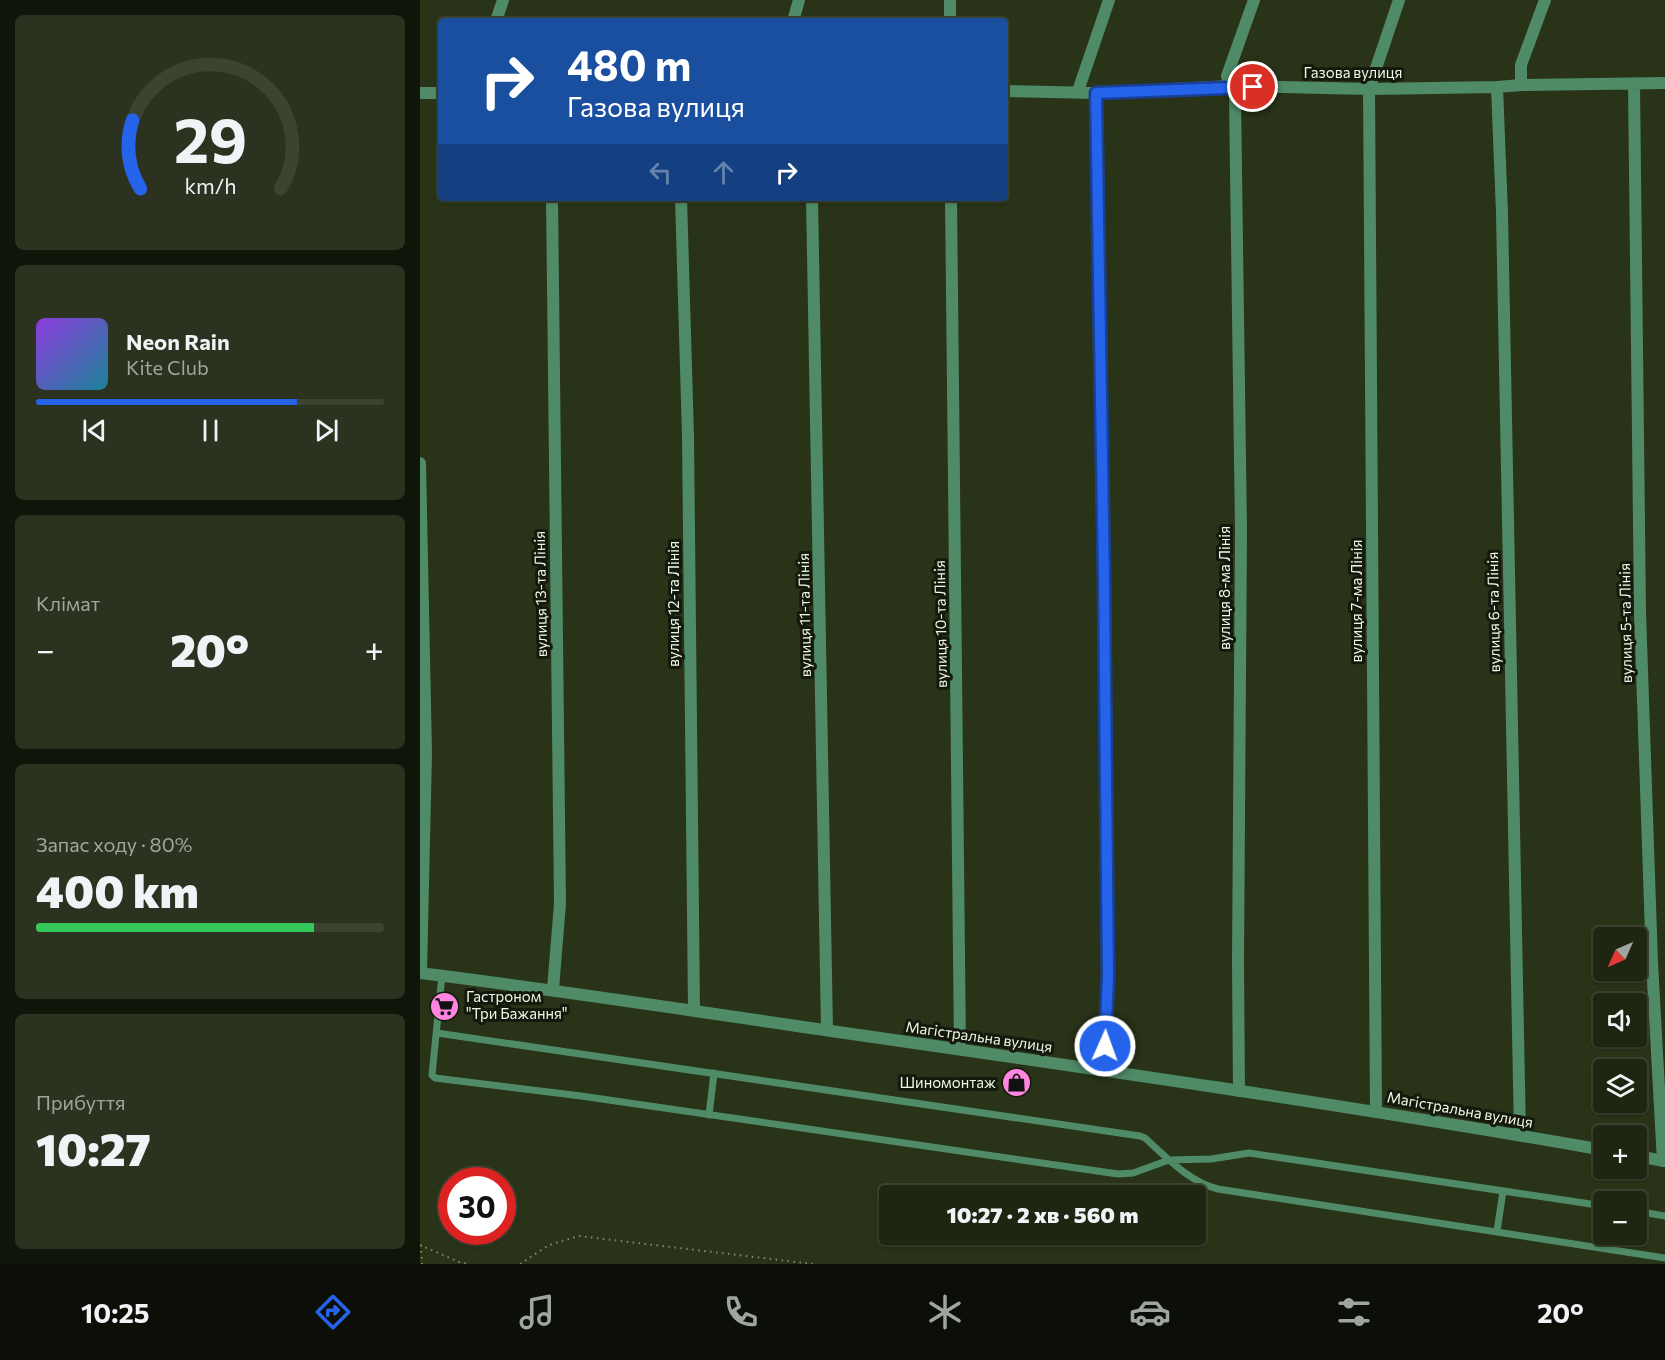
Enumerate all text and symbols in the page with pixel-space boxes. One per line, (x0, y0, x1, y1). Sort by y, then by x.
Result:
text: 480 m (567, 38, 691, 90)
icon: right (468, 42, 546, 120)
pin (1227, 61, 1278, 112)
street label: Газова вулиця (1304, 63, 1402, 81)
icon: arrive (1236, 70, 1269, 103)
text: Газова вулиця (567, 90, 745, 123)
text: 29 (173, 101, 247, 177)
icon: left (644, 156, 677, 189)
icon: ahead (707, 156, 740, 189)
icon: right (770, 156, 803, 189)
text: km/h (184, 173, 236, 199)
text: Neon Rain (126, 328, 230, 355)
text: Kite Club (126, 355, 209, 379)
icon: previous (78, 414, 111, 447)
icon: pause (194, 414, 227, 447)
icon: next (310, 414, 343, 447)
street label: вулиця 8-ма Лінія (1215, 526, 1233, 650)
street label: вулиця 13-та Лінія (530, 531, 550, 657)
street label: вулиця 7-ма Лінія (1347, 540, 1365, 662)
street label: вулиця 12-та Лінія (664, 541, 682, 667)
street label: вулиця 6-та Лінія (1483, 552, 1503, 672)
street label: вулиця 11-та Лінія (794, 553, 814, 677)
street label: вулиця 10-та Лінія (930, 560, 950, 688)
street label: вулиця 5-та Лінія (1615, 563, 1635, 683)
text: Клімат (36, 591, 100, 615)
text: 20° (170, 621, 249, 676)
text: − (36, 628, 55, 669)
text: + (365, 628, 384, 669)
text: Запас ходу · 80% (36, 832, 192, 856)
text: 400 km (36, 862, 199, 917)
north arrow (1593, 927, 1647, 981)
map controls (1593, 927, 1647, 1245)
place label: Гастроном "Три Бажання" (466, 987, 568, 1022)
supermarket icon: Гастроном "Три Бажання" (429, 990, 461, 1022)
button: sound (1593, 993, 1647, 1047)
position arrow (1073, 1014, 1137, 1078)
street label: Магістральна вулиця (905, 1017, 1054, 1055)
button: layers (1593, 1059, 1647, 1113)
shop icon: Шиномонтаж (1001, 1067, 1033, 1099)
place label: Шиномонтаж (899, 1073, 996, 1091)
street label: Магістральна вулиця (1386, 1087, 1535, 1131)
text: Прибуття (36, 1090, 126, 1114)
text: 10:27 (36, 1120, 151, 1175)
button: + (1593, 1125, 1647, 1179)
speed limit sign: 30 (438, 1167, 516, 1245)
button: − (1593, 1191, 1647, 1245)
text: 10:27 · 2 хв · 560 m (946, 1201, 1139, 1228)
icon: directions (312, 1291, 354, 1333)
icon: music (516, 1291, 558, 1333)
icon: phone (720, 1291, 762, 1333)
icon: climate (924, 1291, 966, 1333)
icon: car (1129, 1291, 1171, 1333)
icon: filters (1333, 1291, 1375, 1333)
text: 10:25 (81, 1296, 150, 1329)
text: 20° (1537, 1296, 1584, 1329)

